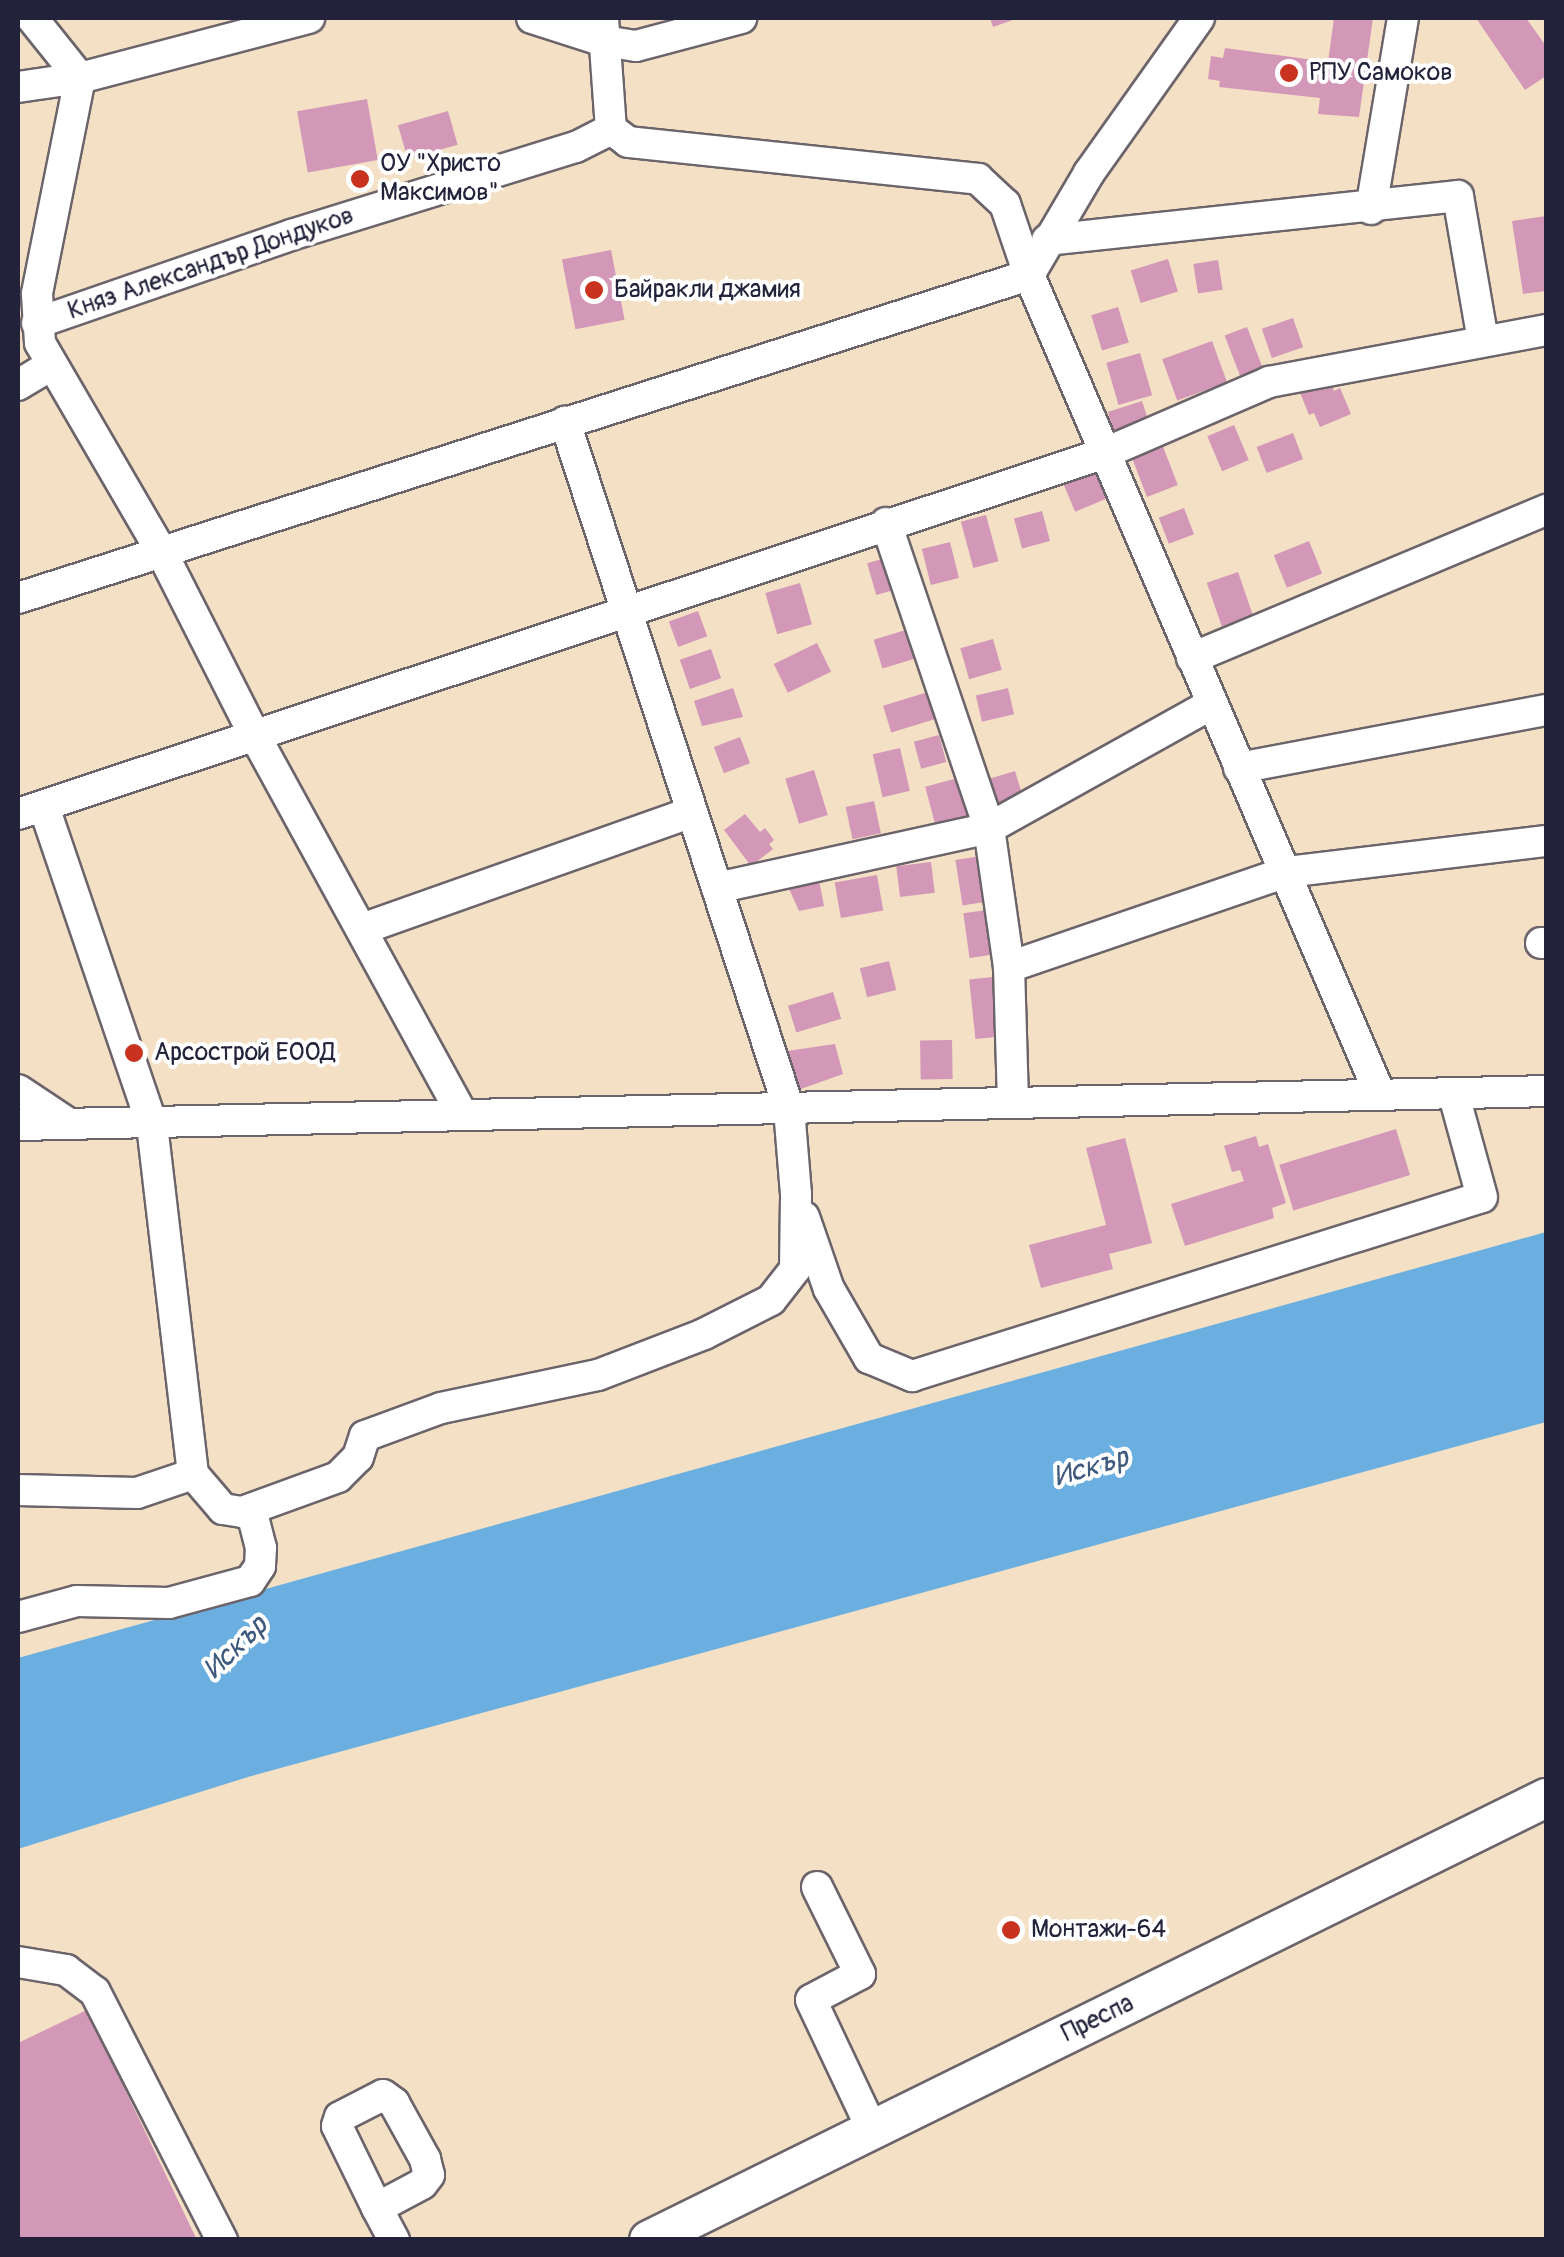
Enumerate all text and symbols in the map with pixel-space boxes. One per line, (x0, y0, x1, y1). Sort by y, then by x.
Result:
place label: РПУ Самоков (1309, 58, 1452, 88)
marker: РПУ Самоков (1278, 62, 1300, 84)
place label: ОУ "Христо Максимов" (380, 150, 501, 209)
marker: ОУ "Христо Максимов" (349, 168, 371, 190)
street label: Княз Александър Дондуков (64, 201, 358, 327)
place label: Байракли джамия (614, 275, 801, 305)
marker: Байракли джамия (583, 279, 605, 301)
place label: Арсострой ЕООД (154, 1038, 335, 1068)
marker: Арсострой ЕООД (123, 1042, 145, 1064)
water label: Искър (1050, 1441, 1132, 1495)
water label: Искър (197, 1610, 275, 1686)
place label: Монтажи-64 (1031, 1915, 1166, 1945)
marker: Монтажи-64 (1000, 1919, 1022, 1941)
street label: Преспа (1057, 1989, 1139, 2049)

